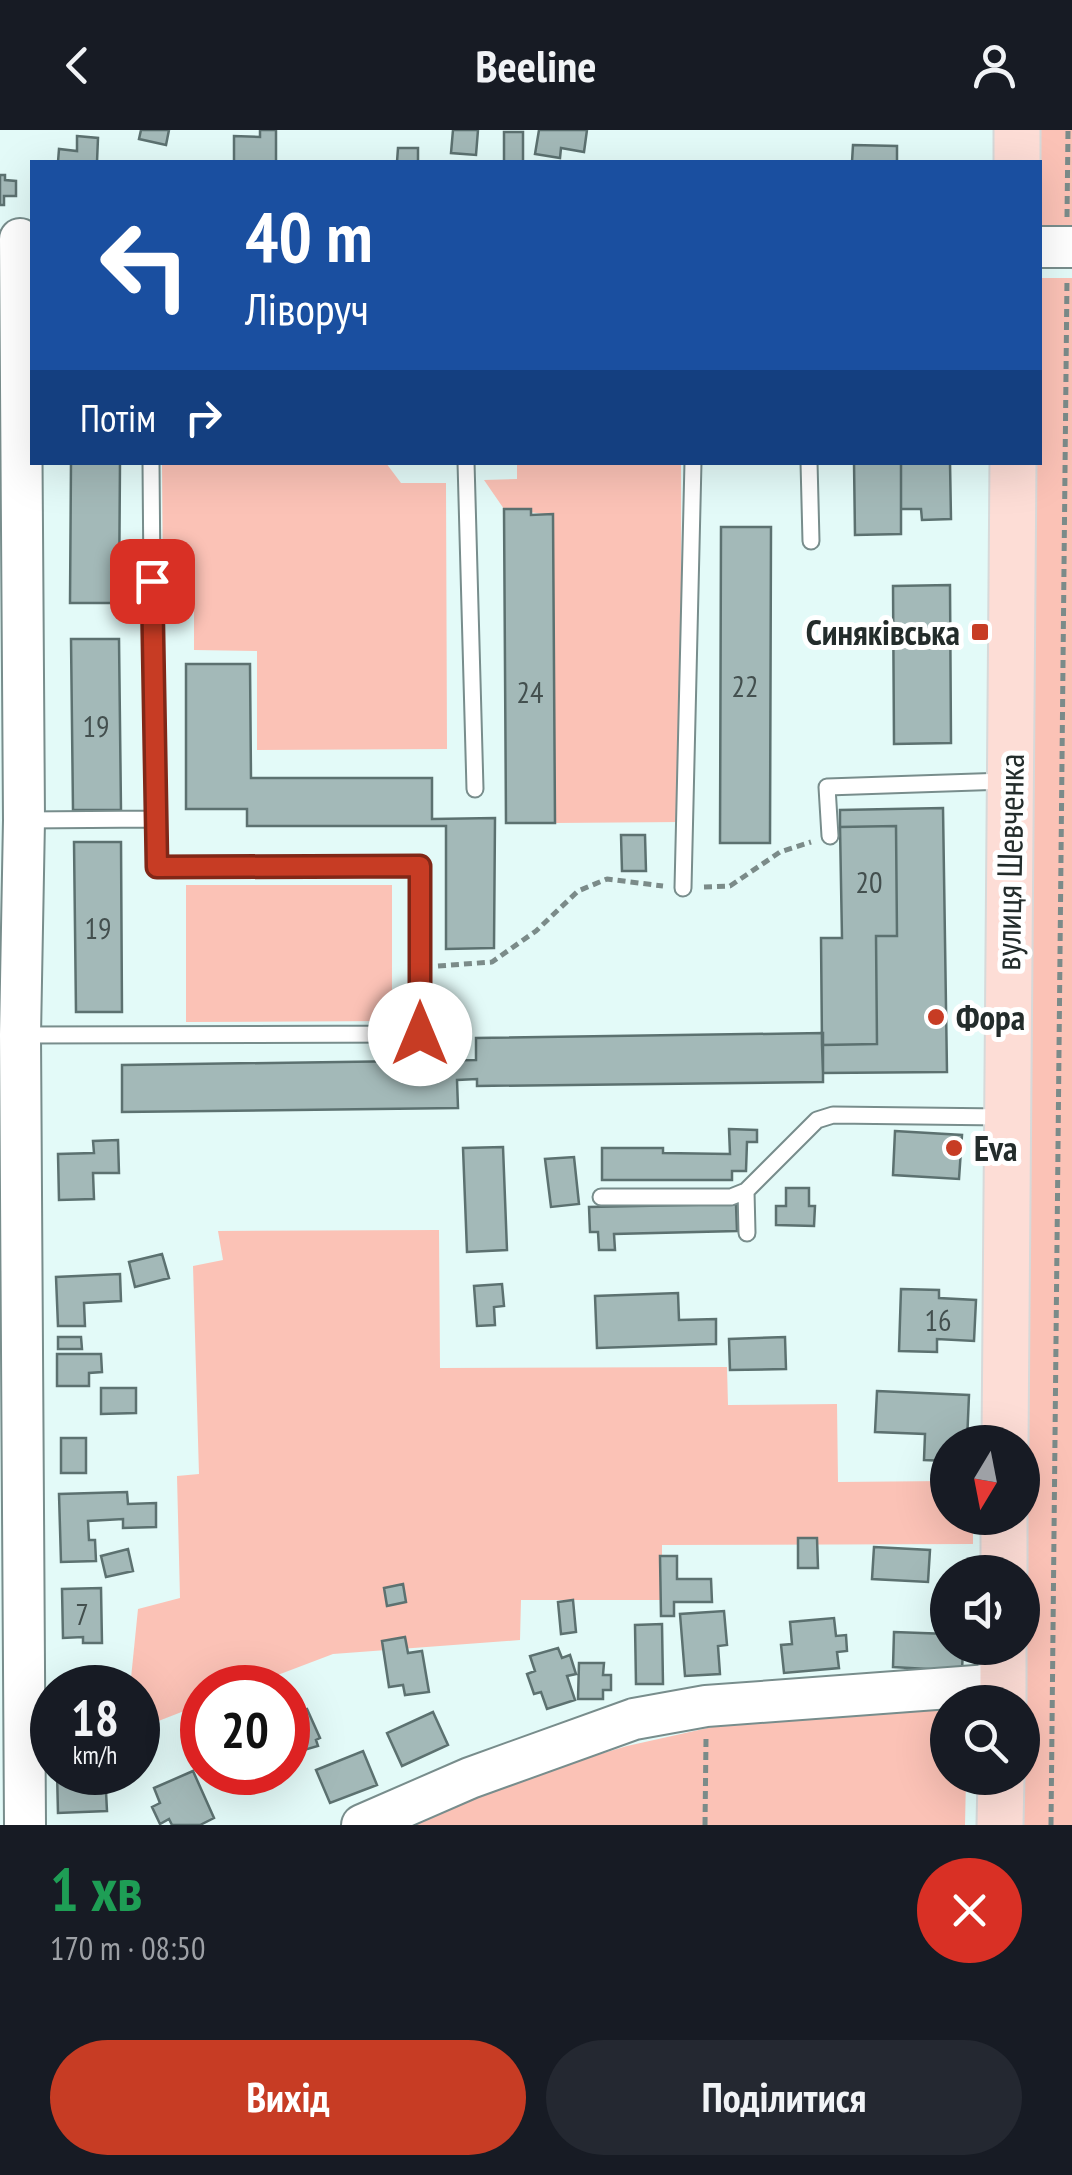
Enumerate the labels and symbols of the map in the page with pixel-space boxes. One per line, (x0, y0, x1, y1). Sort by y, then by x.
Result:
pin (110, 539, 195, 624)
place label: Синяківська (806, 609, 960, 655)
marker: Синяківська (969, 621, 991, 643)
house number: 22 (732, 666, 759, 705)
house number: 24 (517, 672, 544, 711)
house number: 19 (83, 706, 110, 745)
street label: вулиця Шевченка (984, 753, 1034, 971)
house number: 20 (856, 862, 883, 901)
house number: 19 (85, 908, 112, 947)
position arrow (368, 982, 472, 1086)
place label: Фора (956, 994, 1025, 1040)
marker: Фора (925, 1006, 947, 1028)
place label: Eva (974, 1125, 1017, 1171)
marker: Eva (943, 1137, 965, 1159)
house number: 16 (925, 1300, 952, 1339)
north arrow (930, 1425, 1040, 1535)
house number: 7 (75, 1594, 89, 1633)
speed limit sign: 20 (180, 1665, 310, 1795)

